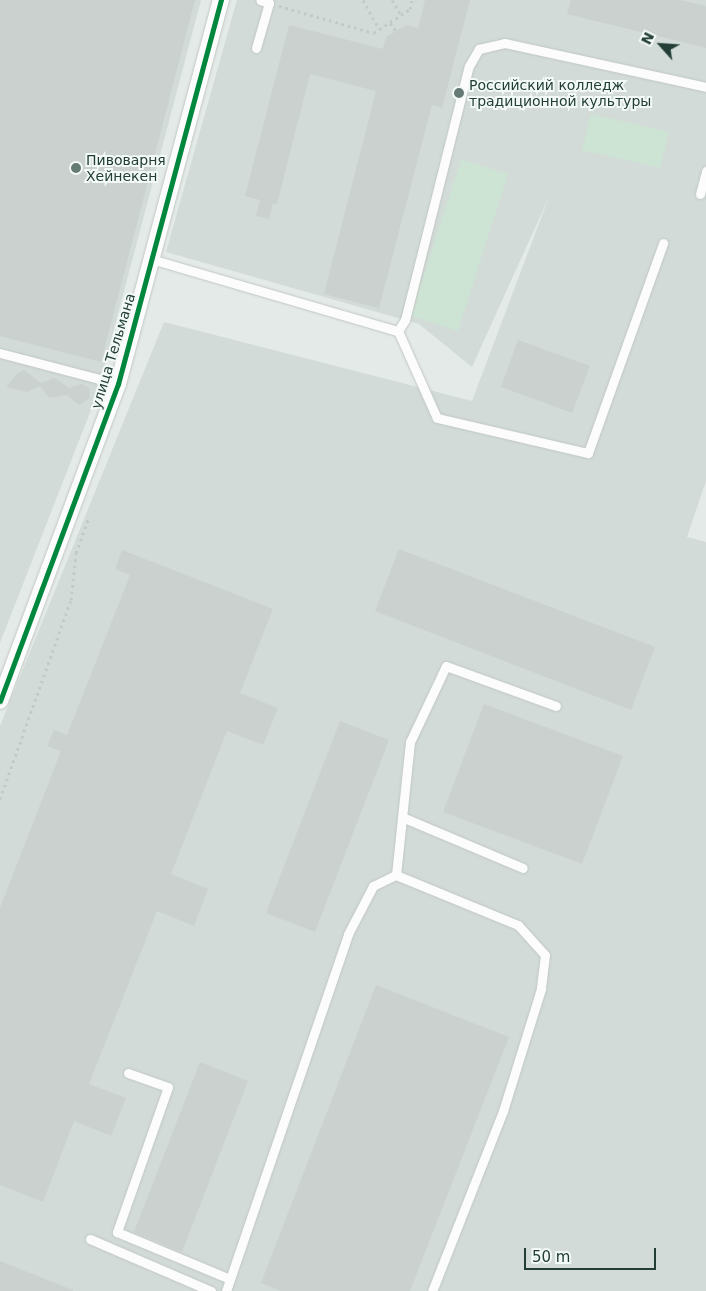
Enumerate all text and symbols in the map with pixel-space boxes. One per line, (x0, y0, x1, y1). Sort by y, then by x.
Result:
north arrow (636, 20, 686, 70)
text: N (638, 30, 657, 47)
place label: Российский колледж традиционной культуры (469, 77, 651, 110)
marker: Российский колледж традиционной культуры (453, 87, 465, 99)
place label: Пивоварня Хейнекен (86, 152, 166, 184)
marker: Пивоварня Хейнекен (70, 162, 82, 174)
street label: улица Тельмана (87, 291, 139, 411)
scale bar (526, 1238, 658, 1270)
text: 50 m (532, 1248, 570, 1266)

